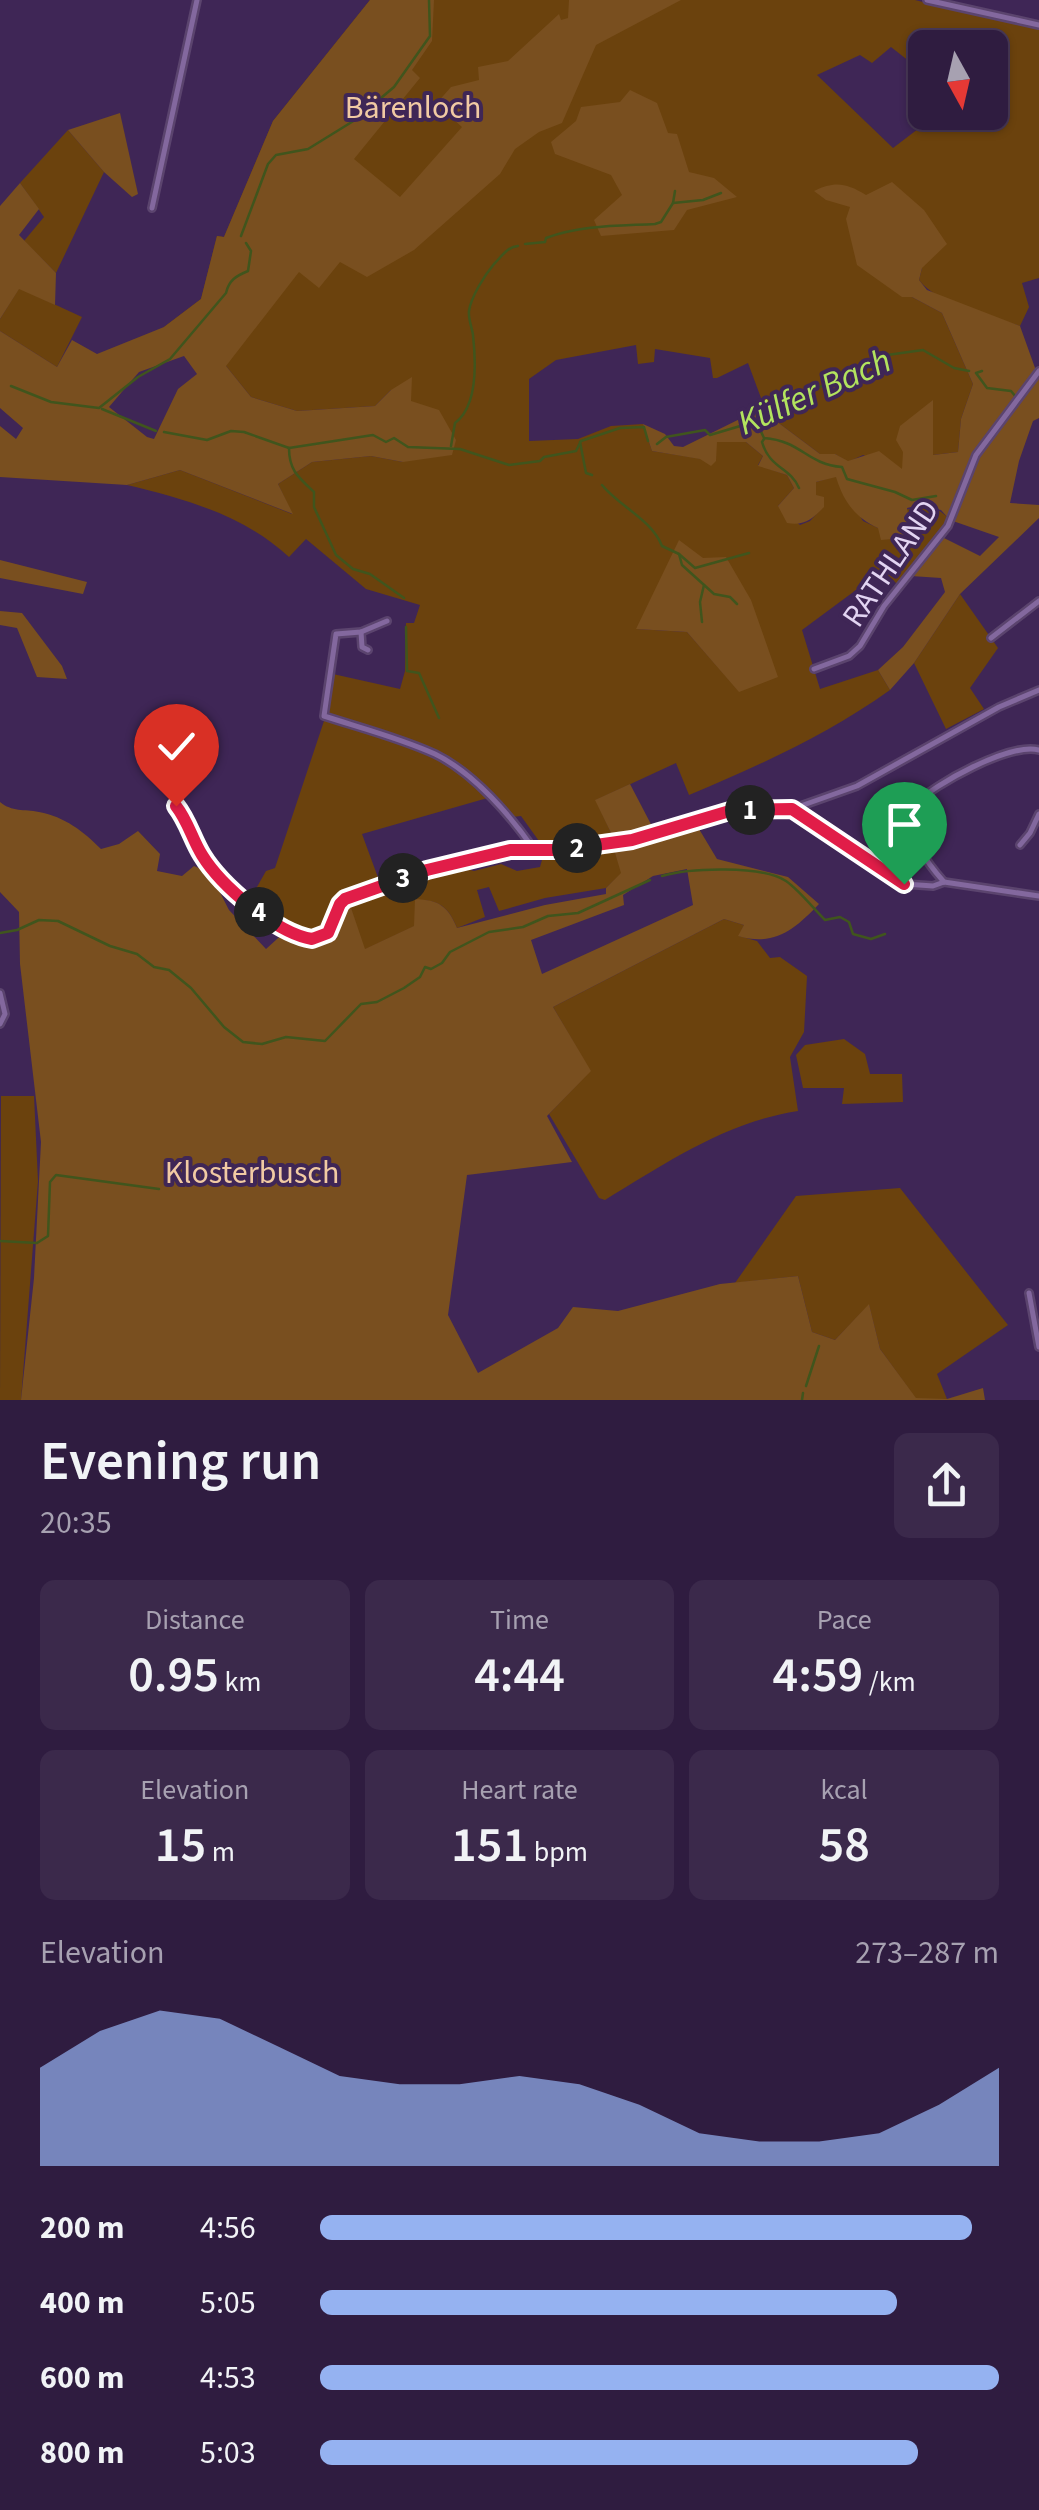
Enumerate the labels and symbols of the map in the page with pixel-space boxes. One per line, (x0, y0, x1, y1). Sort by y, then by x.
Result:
north arrow (908, 30, 1008, 130)
park label: Bärenloch (345, 85, 481, 131)
water label: Külfer Bach (730, 336, 899, 448)
street label: RATHLAND (831, 491, 950, 637)
pin (134, 704, 219, 807)
pin (862, 782, 947, 885)
pin: 1 (725, 785, 775, 835)
pin: 2 (552, 823, 602, 873)
pin: 3 (378, 853, 428, 903)
pin: 4 (234, 887, 284, 937)
park label: Klosterbusch (165, 1150, 339, 1196)

